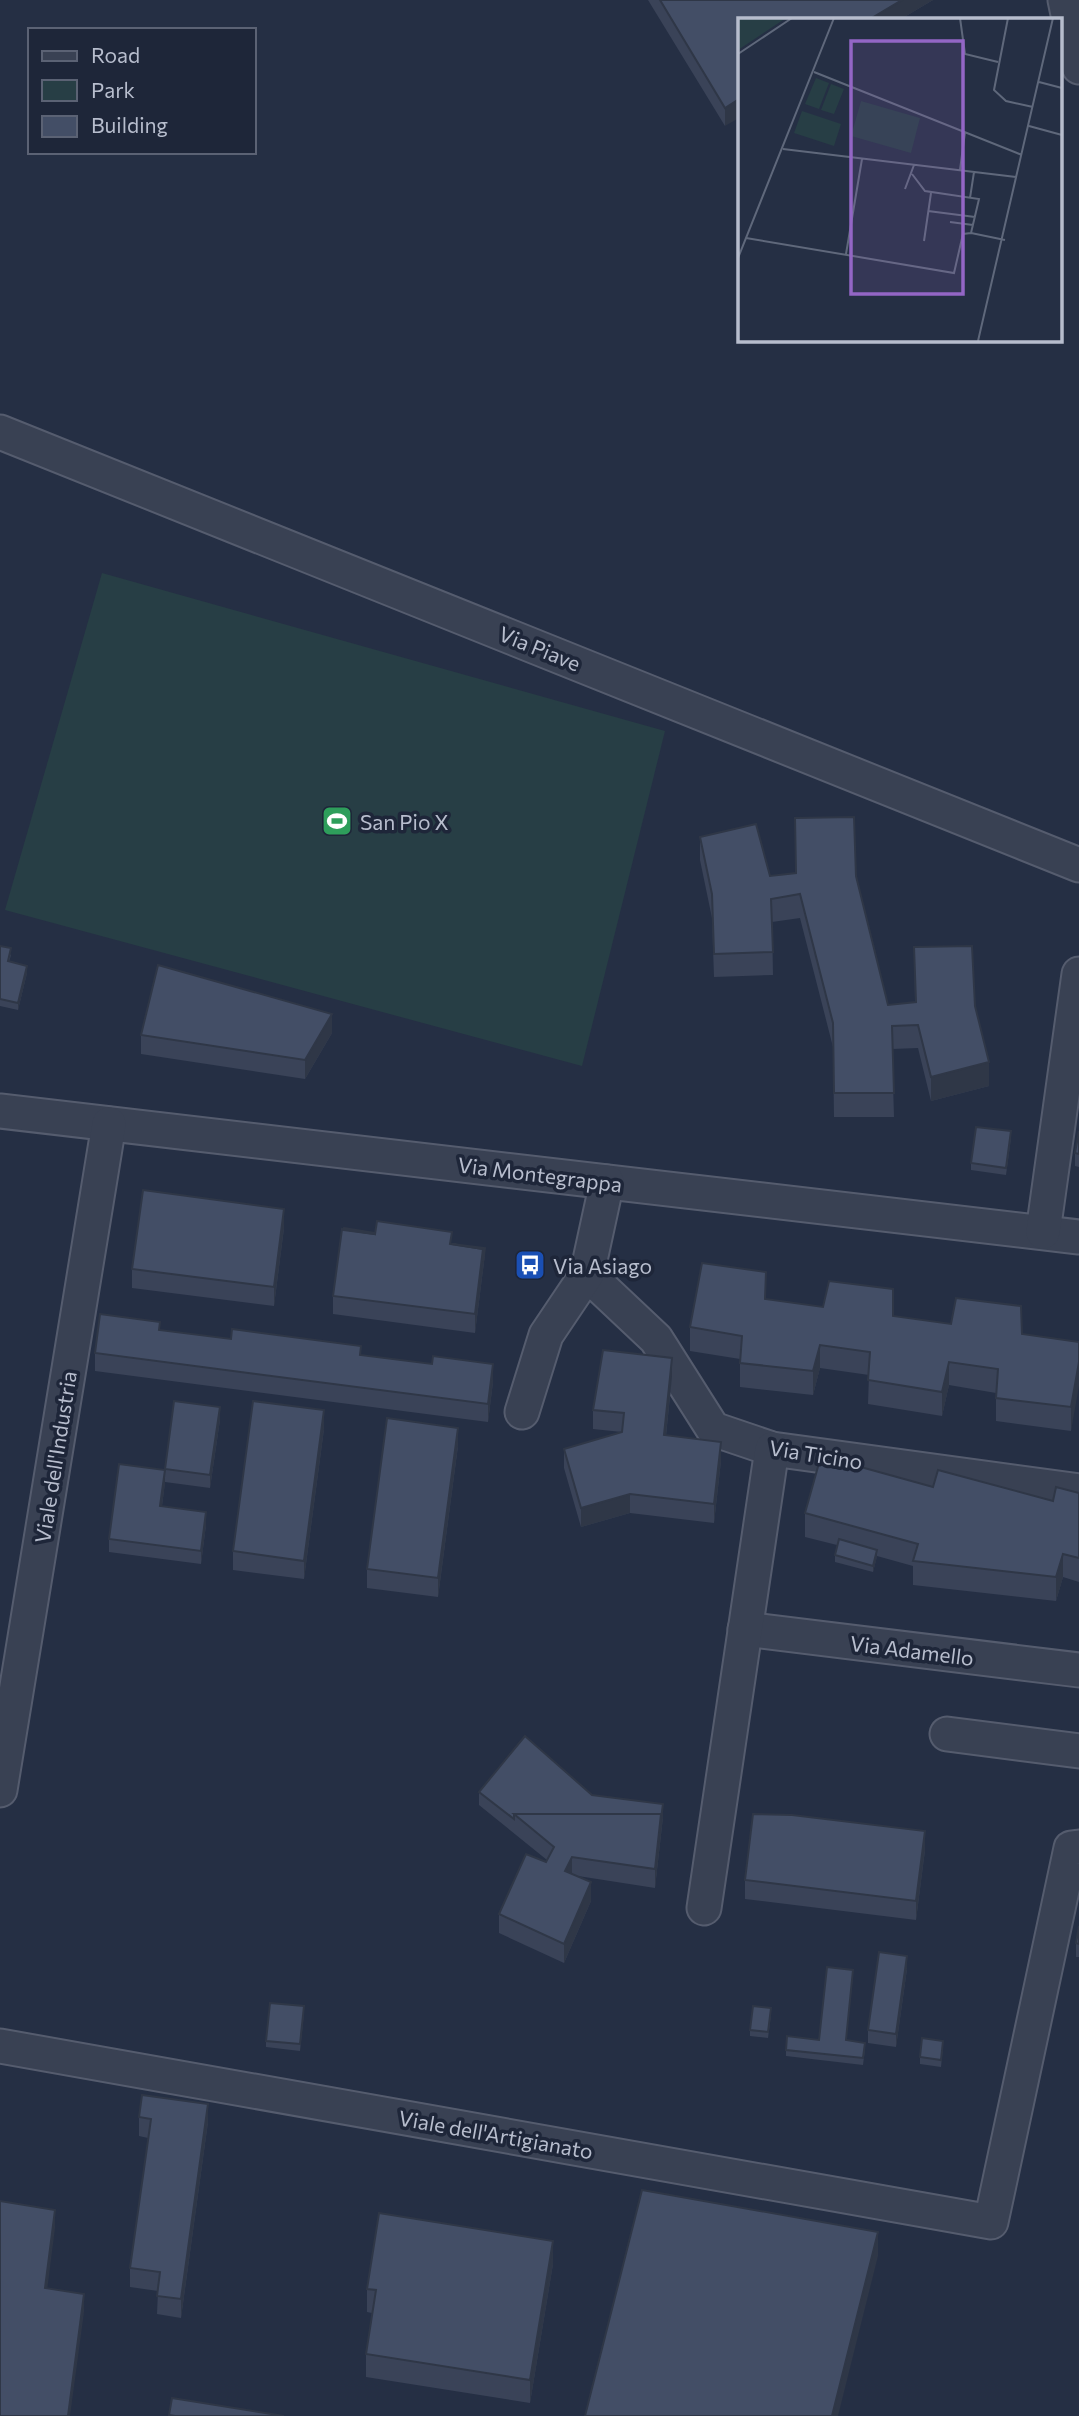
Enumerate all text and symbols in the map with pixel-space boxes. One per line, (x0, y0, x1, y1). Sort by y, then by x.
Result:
inset map (738, 18, 1062, 341)
legend (28, 28, 256, 154)
text: Road (91, 42, 140, 67)
text: Park (91, 77, 135, 102)
text: Building (91, 112, 168, 137)
street label: Via Piave (496, 620, 584, 676)
sports icon: San Pio X (320, 804, 354, 838)
place label: San Pio X (360, 809, 449, 834)
street label: Via Montegrappa (456, 1152, 624, 1196)
bus stop icon: Via Asiago (513, 1248, 547, 1282)
place label: Via Asiago (553, 1253, 652, 1278)
street label: Viale dell'Industria (29, 1369, 81, 1545)
street label: Via Ticino (768, 1434, 864, 1474)
street label: Via Adamello (849, 1630, 975, 1670)
street label: Viale dell'Artigianato (397, 2105, 595, 2163)

